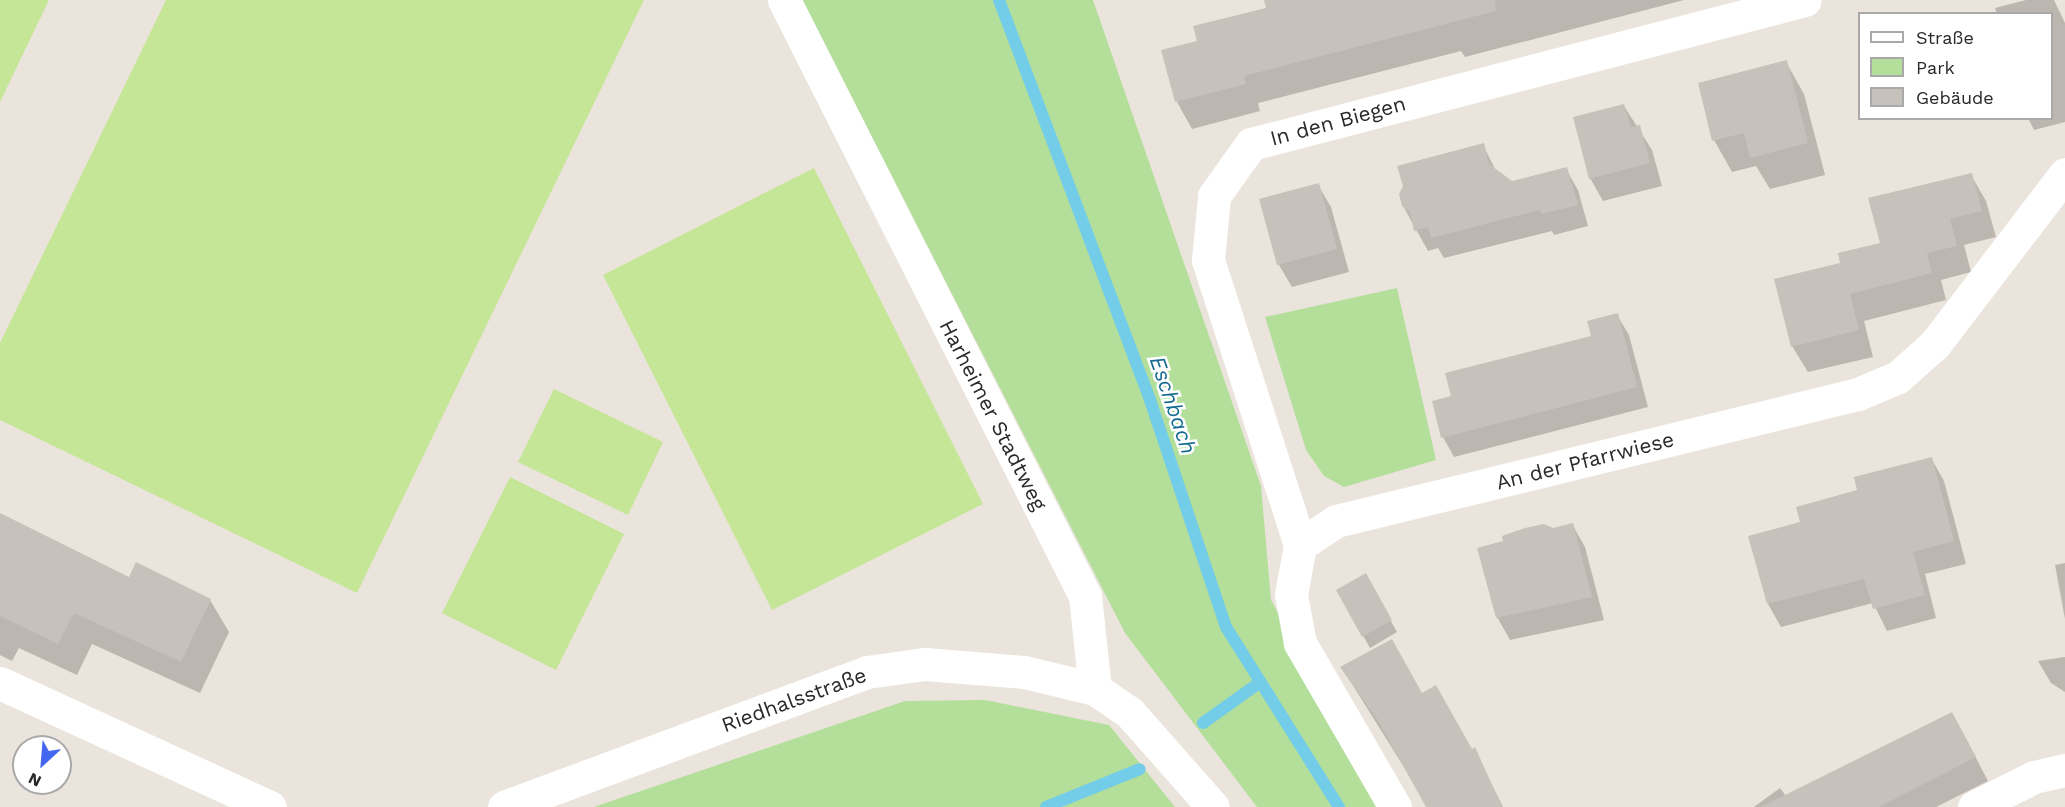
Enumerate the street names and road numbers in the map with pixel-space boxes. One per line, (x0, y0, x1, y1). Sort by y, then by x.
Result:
street label: In den Biegen (1267, 91, 1409, 151)
street label: Harheimer Stadtweg (934, 315, 1052, 515)
street label: An der Pfarrwiese (1493, 427, 1677, 495)
street label: Riedhalsstraße (718, 662, 870, 738)

